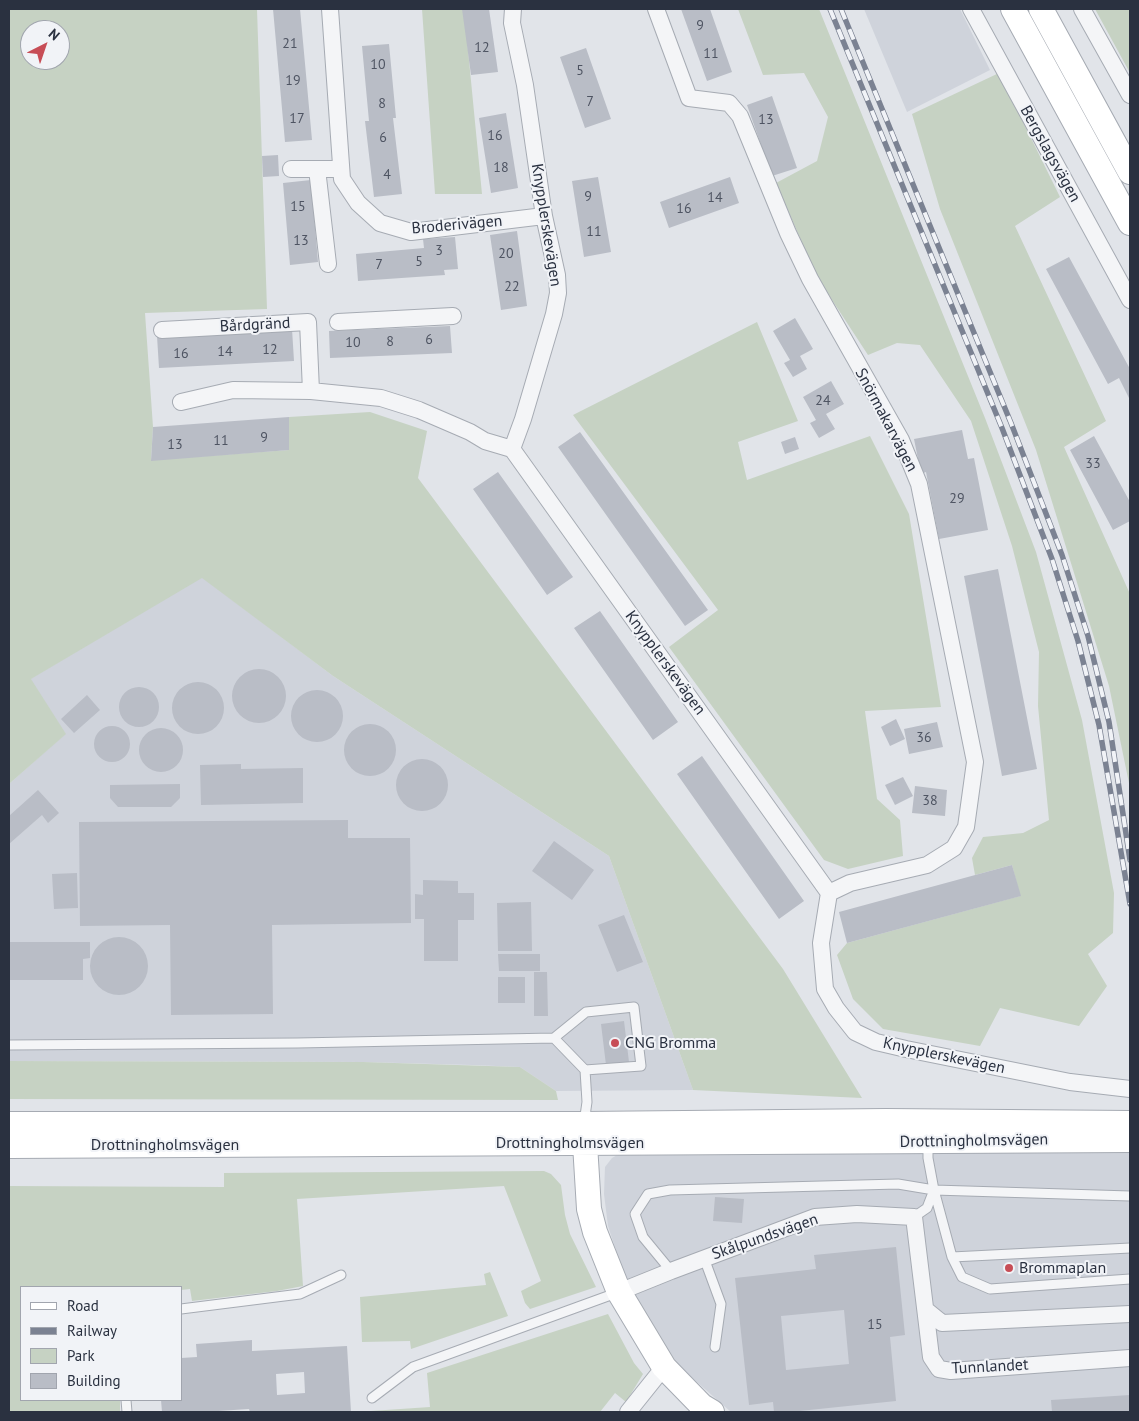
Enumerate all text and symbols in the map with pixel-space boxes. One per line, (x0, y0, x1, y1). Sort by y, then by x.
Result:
house number: 9 (696, 18, 704, 34)
north arrow (20, 20, 70, 70)
text: N (45, 25, 64, 44)
house number: 21 (282, 36, 298, 52)
house number: 12 (474, 40, 490, 56)
house number: 11 (703, 46, 719, 62)
house number: 10 (370, 57, 386, 73)
house number: 5 (576, 63, 584, 79)
house number: 19 (285, 73, 301, 89)
house number: 7 (586, 94, 594, 110)
house number: 8 (378, 96, 386, 112)
street label: Bergslagsvägen (1016, 102, 1084, 206)
house number: 17 (289, 111, 305, 127)
house number: 13 (758, 112, 774, 128)
house number: 16 (487, 128, 503, 144)
house number: 6 (379, 130, 387, 146)
house number: 18 (493, 160, 509, 176)
street label: Knypplerskevägen (527, 162, 565, 288)
house number: 4 (383, 167, 391, 183)
house number: 9 (584, 189, 592, 205)
house number: 14 (707, 190, 723, 206)
house number: 15 (290, 199, 306, 215)
house number: 16 (676, 201, 692, 217)
street label: Broderivägen (411, 211, 503, 239)
house number: 11 (586, 224, 602, 240)
house number: 13 (293, 233, 309, 249)
house number: 3 (435, 243, 443, 259)
house number: 20 (498, 246, 514, 262)
house number: 5 (415, 254, 423, 270)
house number: 7 (375, 257, 383, 273)
house number: 22 (504, 279, 520, 295)
street label: Bårdgränd (219, 314, 291, 336)
house number: 6 (425, 332, 433, 348)
house number: 8 (386, 334, 394, 350)
house number: 10 (345, 335, 361, 351)
house number: 12 (262, 342, 278, 358)
house number: 14 (217, 344, 233, 360)
house number: 16 (173, 346, 189, 362)
street label: Snörmakarvägen (851, 365, 921, 475)
house number: 24 (815, 393, 831, 409)
house number: 9 (260, 430, 268, 446)
house number: 11 (213, 433, 229, 449)
house number: 13 (167, 437, 183, 453)
house number: 33 (1085, 456, 1101, 472)
house number: 29 (949, 491, 965, 507)
street label: Knypplerskevägen (621, 607, 709, 719)
house number: 36 (916, 730, 932, 746)
house number: 38 (922, 793, 938, 809)
place label: CNG Bromma (625, 1033, 716, 1053)
street label: Knypplerskevägen (881, 1034, 1007, 1078)
marker: CNG Bromma (609, 1037, 621, 1049)
street label: Drottningholmsvägen (900, 1130, 1048, 1152)
street label: Drottningholmsvägen (496, 1133, 644, 1153)
street label: Drottningholmsvägen (91, 1135, 239, 1155)
street label: Skålpundsvägen (709, 1210, 821, 1264)
place label: Brommaplan (1019, 1258, 1106, 1278)
marker: Brommaplan (1003, 1262, 1015, 1274)
legend (20, 1286, 182, 1401)
text: Road (67, 1296, 99, 1315)
house number: 15 (867, 1317, 883, 1333)
text: Railway (67, 1321, 117, 1340)
text: Park (67, 1346, 95, 1365)
street label: Tunnlandet (951, 1355, 1029, 1379)
text: Building (67, 1371, 121, 1390)

